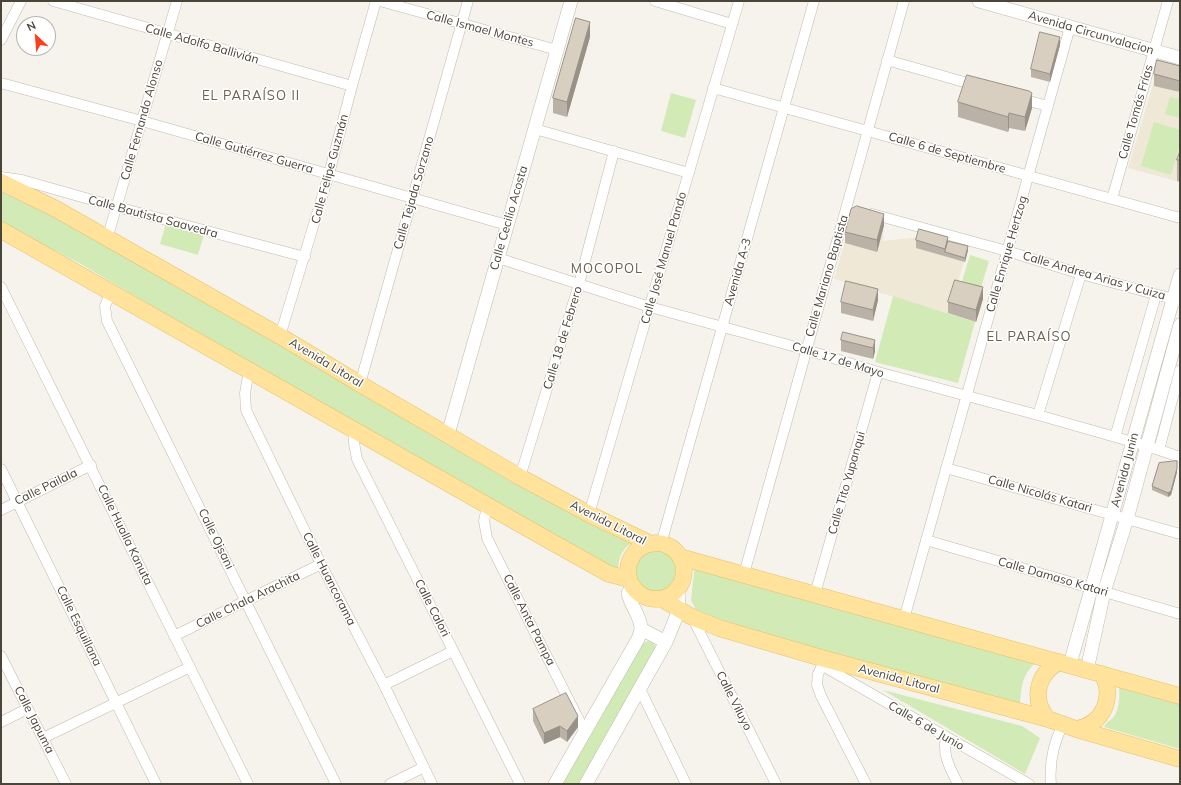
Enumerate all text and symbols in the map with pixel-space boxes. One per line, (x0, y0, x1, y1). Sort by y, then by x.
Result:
street label: Calle Ismael Montes (425, 8, 535, 50)
street label: Avenida Circunvalacion (1026, 8, 1156, 58)
north arrow (16, 16, 56, 56)
text: N (24, 18, 38, 34)
street label: Calle Adolfo Ballivián (144, 21, 260, 67)
street label: Calle Fernando Alonso (118, 58, 166, 182)
street label: Calle Tomás Frías (1116, 63, 1156, 161)
district label: EL PARAÍSO II (202, 88, 300, 104)
street label: Calle Felipe Guzmán (308, 113, 352, 225)
street label: Calle Gutiérrez Guerra (193, 129, 315, 177)
street label: Calle 6 de Septiembre (887, 129, 1007, 177)
street label: Calle Tejada Sorzano (391, 135, 437, 251)
street label: Calle Cecilio Acosta (487, 164, 531, 272)
street label: Calle José Manuel Pando (638, 190, 690, 326)
street label: Calle Bautista Saavedra (87, 193, 219, 241)
street label: Calle Enrique Hertzog (983, 194, 1031, 314)
street label: Calle Mariano Baptista (803, 213, 851, 339)
street label: Avenida A-3 (721, 237, 755, 307)
street label: Calle Andrea Arias y Cuiza (1021, 249, 1167, 303)
district label: MOCOPOL (571, 261, 643, 277)
street label: Calle 18 de Febrero (540, 285, 586, 391)
district label: EL PARAÍSO (986, 329, 1072, 345)
street label: Avenida Litoral (287, 335, 365, 391)
street label: Calle 17 de Mayo (790, 339, 886, 381)
street label: Calle Tito Yupanqui (825, 430, 869, 536)
street label: Avenida Junin (1108, 431, 1142, 509)
street label: Calle Pailala (12, 466, 80, 508)
street label: Calle Nicolás Katari (986, 472, 1094, 516)
street label: Calle Hualla Kanuta (94, 482, 156, 588)
street label: Avenida Litoral (568, 498, 648, 548)
street label: Calle Ojsani (195, 506, 237, 572)
street label: Calle Huancorama (299, 530, 359, 628)
street label: Calle Damaso Katari (996, 554, 1110, 600)
street label: Calle Chala Arachita (194, 569, 302, 631)
street label: Calle Anta Pampa (500, 572, 558, 668)
street label: Calle Calori (411, 577, 453, 639)
street label: Calle Esquillana (53, 583, 105, 669)
street label: Avenida Litoral (857, 661, 941, 697)
street label: Calle Viluyo (713, 669, 755, 733)
street label: Calle Japuma (11, 684, 57, 756)
street label: Calle 6 de Junio (885, 698, 967, 754)

